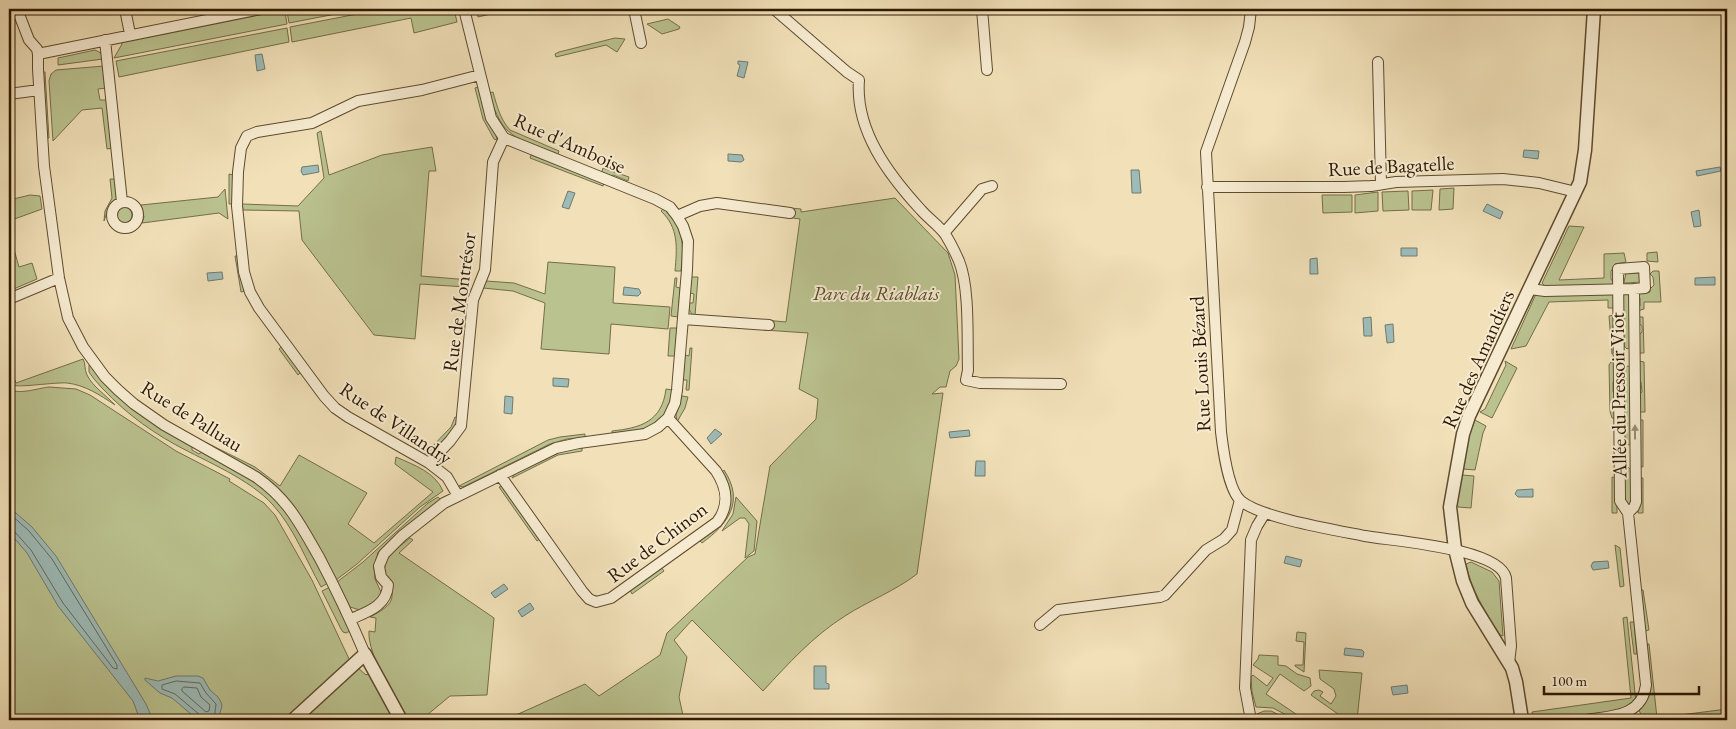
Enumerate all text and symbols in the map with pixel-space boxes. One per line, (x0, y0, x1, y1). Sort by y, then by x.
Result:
street label: Rue d'Amboise (510, 107, 630, 179)
street label: Rue de Bagatelle (1327, 150, 1455, 182)
street label: Rue de Montrésor (436, 230, 482, 373)
park label: Parc du Riablais (813, 280, 940, 306)
street label: Rue des Amandiers (1436, 286, 1520, 432)
street label: Rue Louis Bézard (1183, 295, 1217, 433)
street label: Allée du Pressoir Viot (1604, 311, 1632, 479)
street label: Rue de Palluau (136, 374, 248, 458)
street label: Rue de Villandry (335, 376, 457, 470)
one-way arrow (1631, 424, 1639, 440)
street label: Rue de Chinon (602, 496, 713, 588)
scale bar (1544, 664, 1698, 696)
text: 100 m (1551, 671, 1588, 690)

